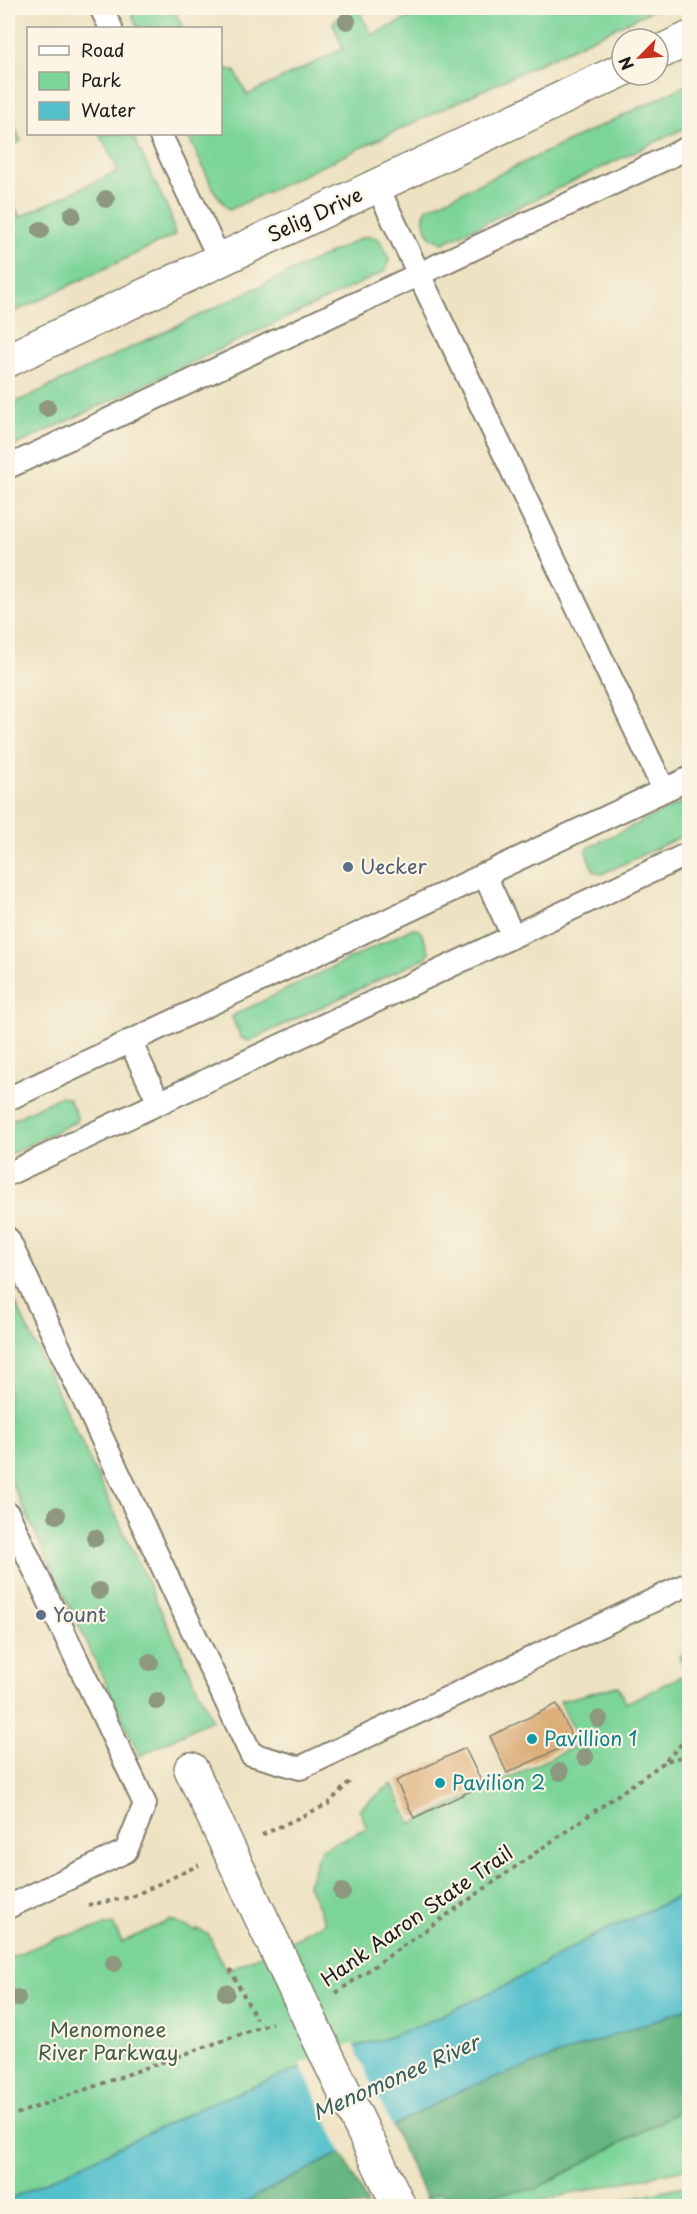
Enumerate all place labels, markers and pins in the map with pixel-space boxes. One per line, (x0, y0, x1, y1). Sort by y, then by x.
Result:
place label: Uecker (360, 851, 427, 881)
marker: Uecker (341, 860, 355, 874)
place label: Yount (53, 1599, 106, 1629)
marker: Yount (34, 1608, 48, 1622)
place label: Pavillion 1 (544, 1723, 637, 1753)
marker: Pavillion 1 (525, 1732, 539, 1746)
place label: Pavilion 2 (452, 1767, 545, 1797)
marker: Pavilion 2 (433, 1776, 447, 1790)

